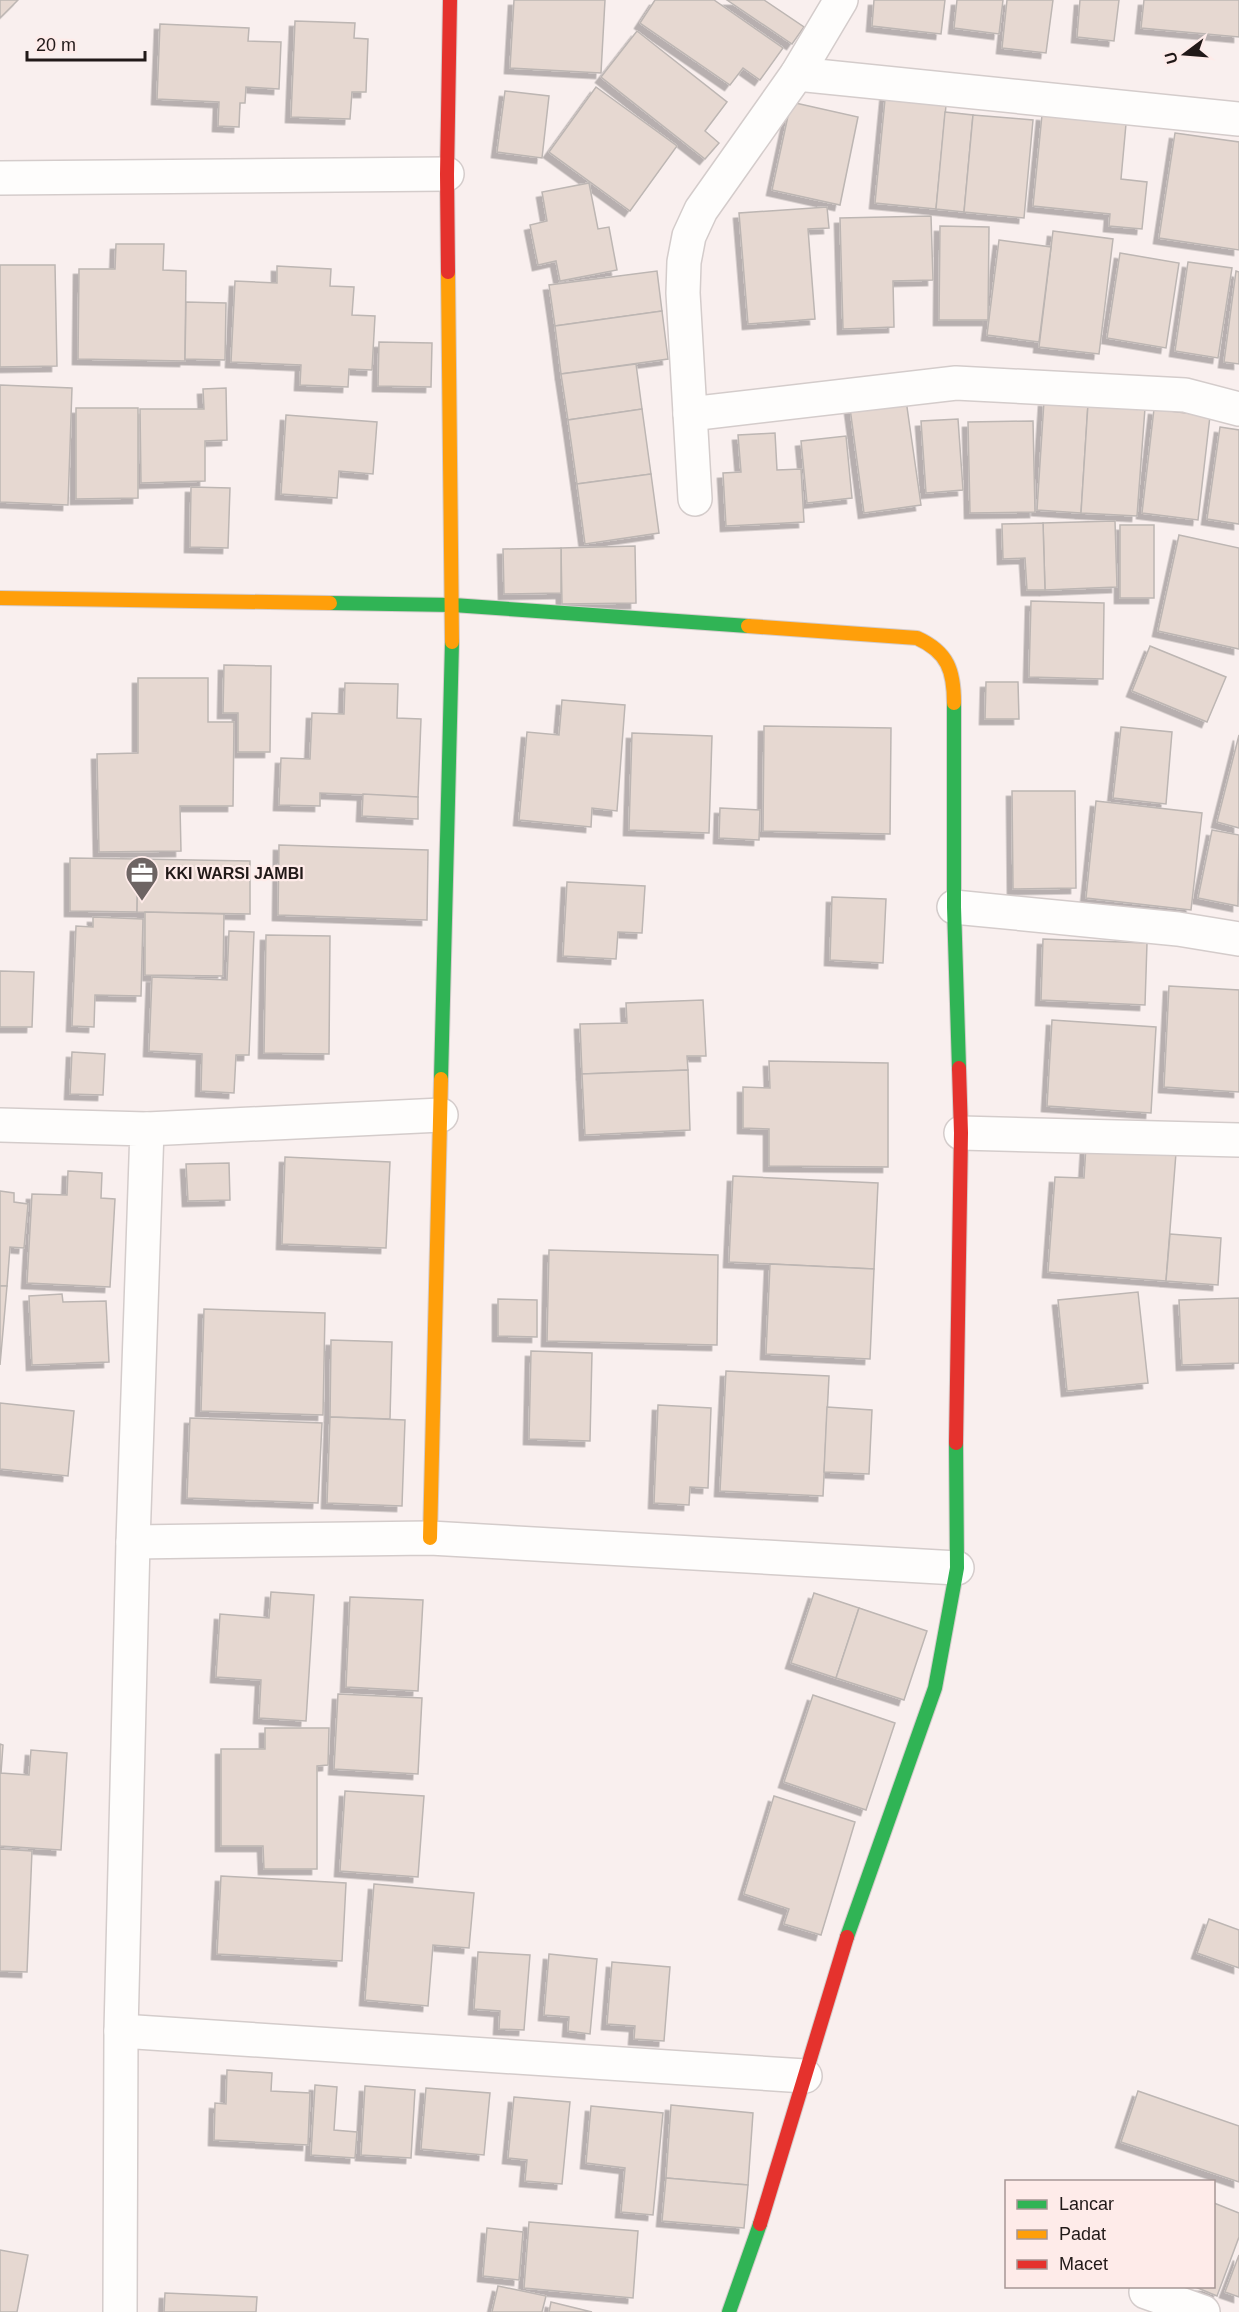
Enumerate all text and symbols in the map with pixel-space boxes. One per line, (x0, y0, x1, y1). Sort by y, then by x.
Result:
scale bar (27, 24, 146, 62)
north arrow (1155, 24, 1215, 84)
text: 20 m (36, 35, 76, 55)
text: U (1161, 50, 1181, 66)
office icon: KKI WARSI JAMBI (124, 855, 160, 902)
place label: KKI WARSI JAMBI (165, 865, 304, 882)
legend (1005, 2180, 1215, 2288)
text: Lancar (1059, 2194, 1114, 2214)
text: Padat (1059, 2224, 1106, 2244)
text: Macet (1059, 2254, 1108, 2274)

